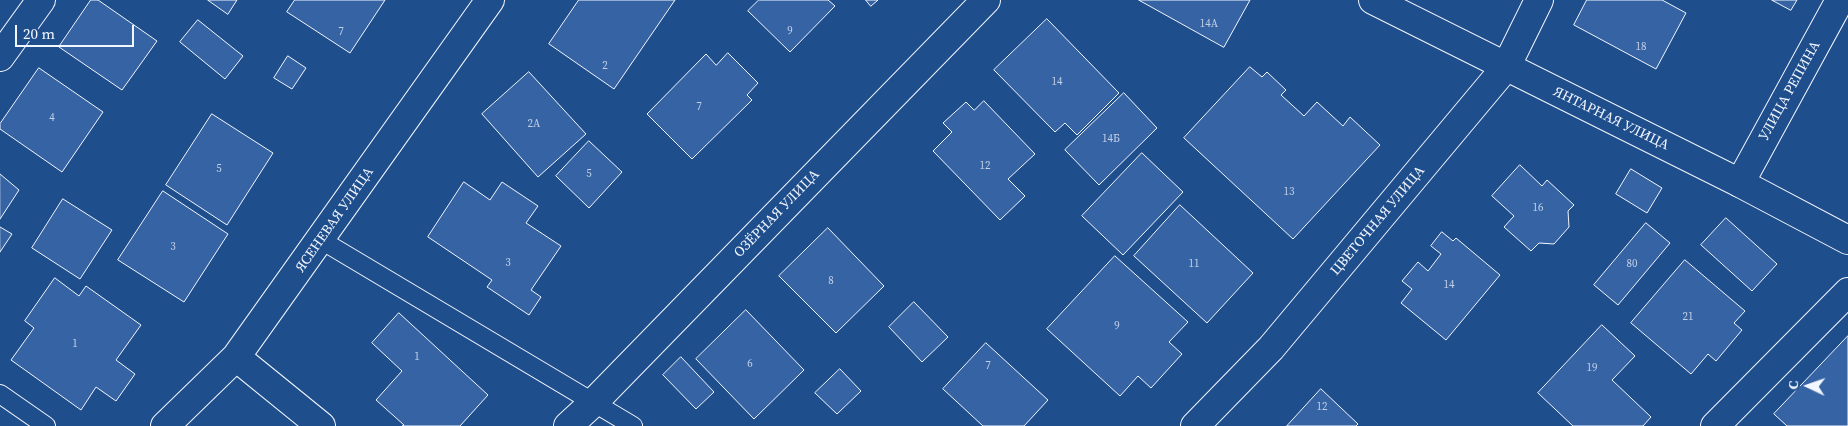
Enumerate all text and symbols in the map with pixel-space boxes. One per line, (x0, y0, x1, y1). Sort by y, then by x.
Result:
scale bar (18, 15, 136, 47)
house number: 14А (1200, 17, 1218, 31)
text: 20 m (23, 23, 55, 44)
house number: 9 (787, 24, 793, 38)
house number: 7 (338, 25, 344, 39)
street label: УЛИЦА РЕПИНА (1756, 38, 1824, 144)
house number: 18 (1636, 40, 1646, 54)
house number: 2 (602, 59, 608, 73)
house number: 14 (1052, 75, 1062, 89)
street label: ЯНТАРНАЯ УЛИЦА (1550, 84, 1672, 154)
house number: 7 (696, 100, 702, 114)
house number: 4 (49, 111, 55, 125)
house number: 2А (528, 117, 540, 131)
house number: 14Б (1102, 132, 1120, 146)
house number: 12 (980, 159, 990, 173)
house number: 5 (216, 162, 222, 176)
street label: ЦВЕТОЧНАЯ УЛИЦА (1327, 163, 1429, 279)
street label: ЯСЕНЕВАЯ УЛИЦА (292, 164, 378, 276)
house number: 5 (586, 167, 592, 181)
street label: ОЗЁРНАЯ УЛИЦА (731, 167, 823, 261)
house number: 13 (1284, 185, 1294, 199)
house number: 16 (1533, 201, 1543, 215)
house number: 3 (170, 240, 176, 254)
house number: 3 (505, 256, 511, 270)
house number: 11 (1189, 257, 1199, 271)
house number: 80 (1627, 257, 1637, 271)
house number: 8 (828, 274, 834, 288)
house number: 14 (1444, 278, 1454, 292)
house number: 21 (1683, 310, 1693, 324)
house number: 9 (1114, 319, 1120, 333)
house number: 1 (72, 337, 78, 351)
house number: 1 (414, 350, 420, 364)
house number: 6 (747, 357, 753, 371)
house number: 7 (985, 359, 991, 373)
house number: 19 (1587, 361, 1597, 375)
north arrow (1783, 361, 1833, 411)
text: С (1783, 380, 1803, 390)
house number: 12 (1317, 400, 1327, 414)

